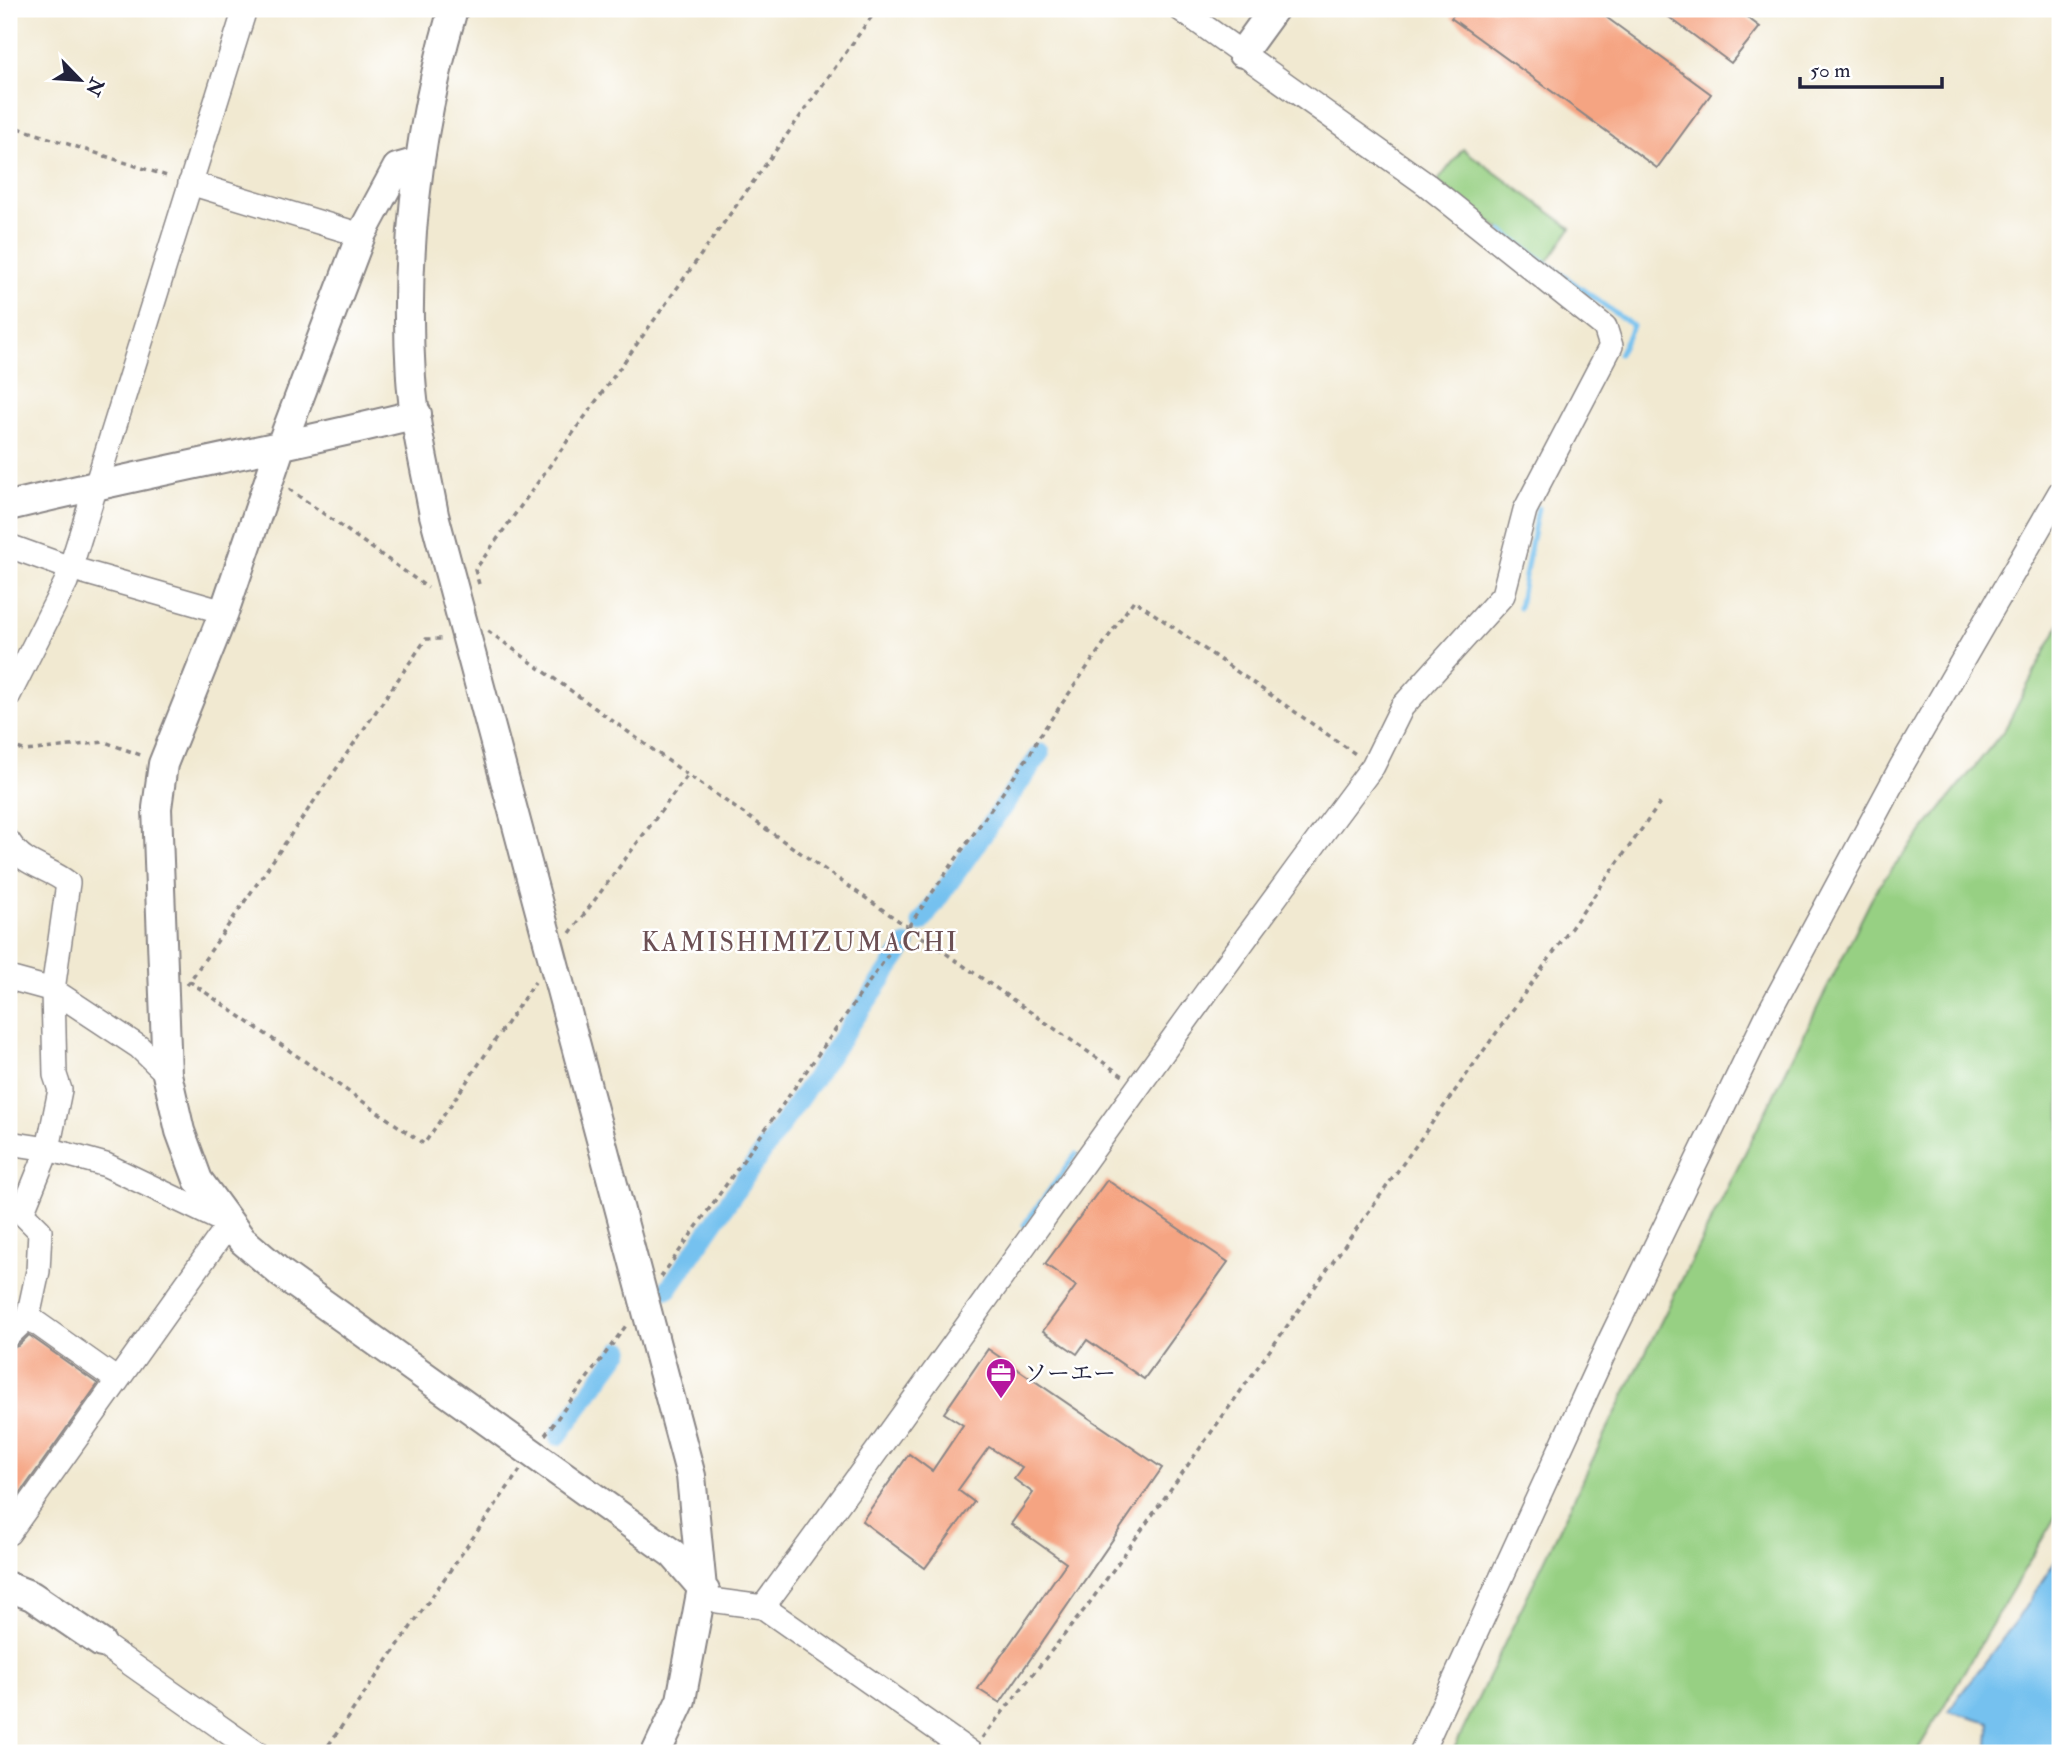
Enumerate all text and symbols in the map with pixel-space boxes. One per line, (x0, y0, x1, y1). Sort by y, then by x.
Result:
north arrow (46, 46, 116, 116)
scale bar (1800, 46, 1941, 90)
text: 50 m (1810, 57, 1851, 84)
text: N (80, 73, 109, 100)
district label: KAMISHIMIZUMACHI (641, 927, 959, 959)
office icon: ソーエー (984, 1356, 1018, 1400)
place label: ソーエー (1024, 1359, 1116, 1388)

